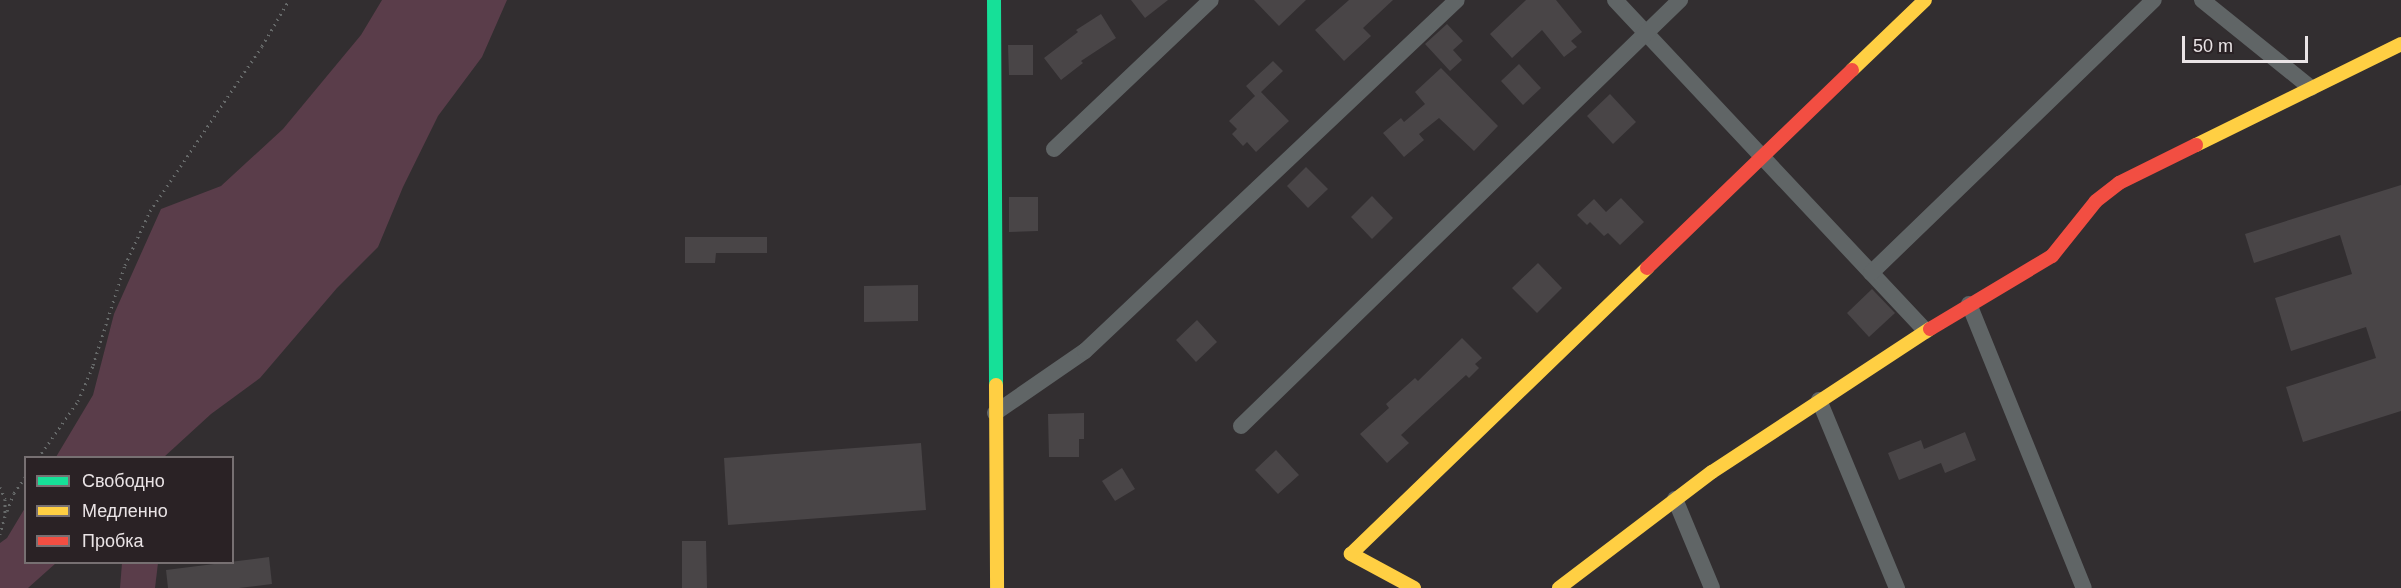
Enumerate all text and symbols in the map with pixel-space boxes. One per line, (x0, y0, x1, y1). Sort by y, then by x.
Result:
scale bar (2185, 24, 2311, 62)
text: 50 m (2193, 36, 2233, 56)
legend (24, 456, 234, 564)
text: Свободно (82, 471, 165, 491)
text: Медленно (82, 501, 168, 521)
text: Пробка (82, 531, 144, 551)

